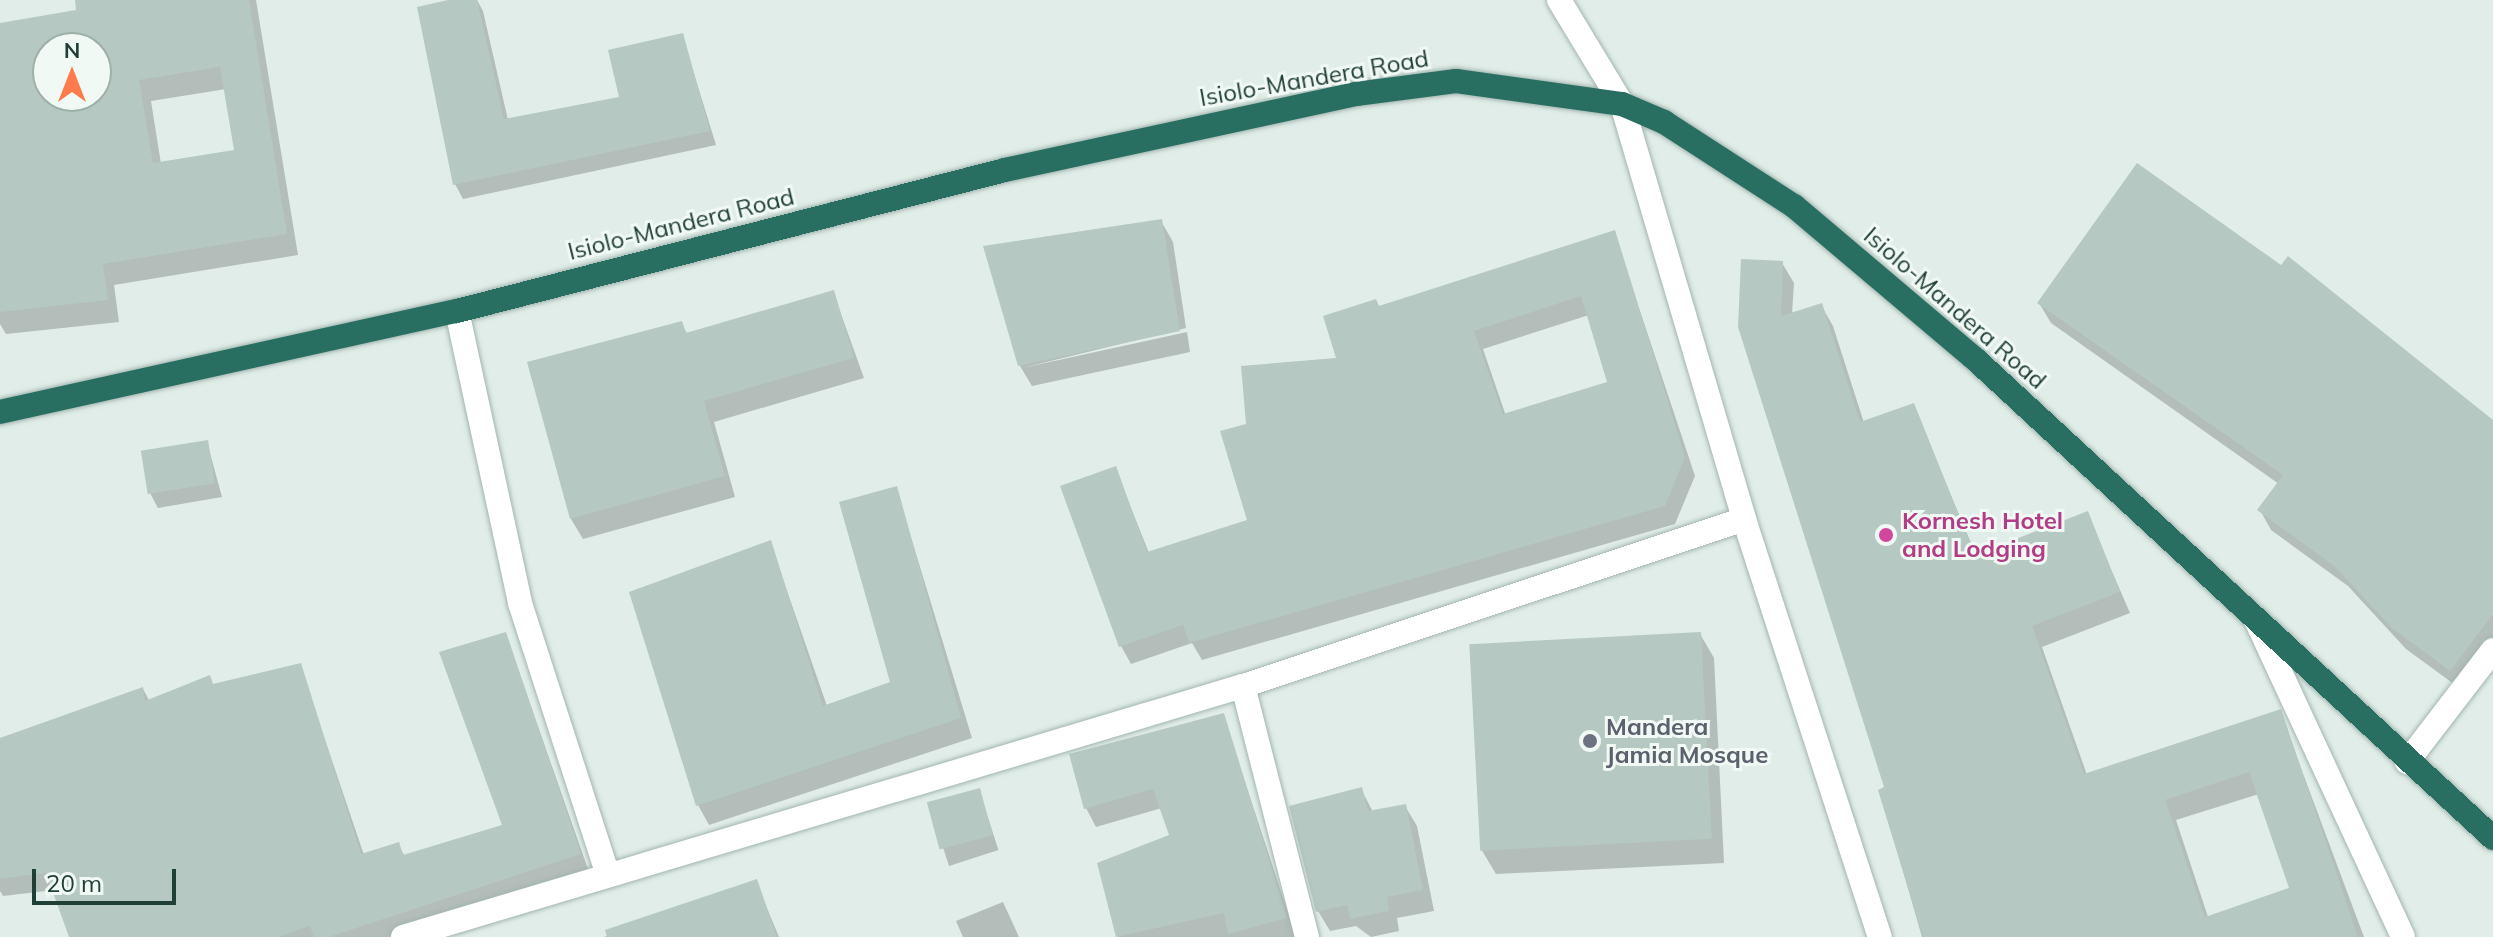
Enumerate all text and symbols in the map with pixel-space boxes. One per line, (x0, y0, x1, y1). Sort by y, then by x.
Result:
north arrow (32, 32, 112, 112)
text: N (64, 36, 80, 64)
street label: Isiolo-Mandera Road (1197, 44, 1431, 112)
street label: Isiolo-Mandera Road (565, 182, 797, 266)
street label: Isiolo-Mandera Road (1858, 221, 2052, 395)
place label: Kornesh Hotel and Lodging (1902, 507, 2063, 563)
marker: Kornesh Hotel and Lodging (1877, 526, 1895, 544)
place label: Mandera Jamia Mosque (1606, 713, 1768, 769)
marker: Mandera Jamia Mosque (1581, 732, 1599, 750)
scale bar (36, 853, 180, 903)
text: 20 m (46, 868, 102, 898)

